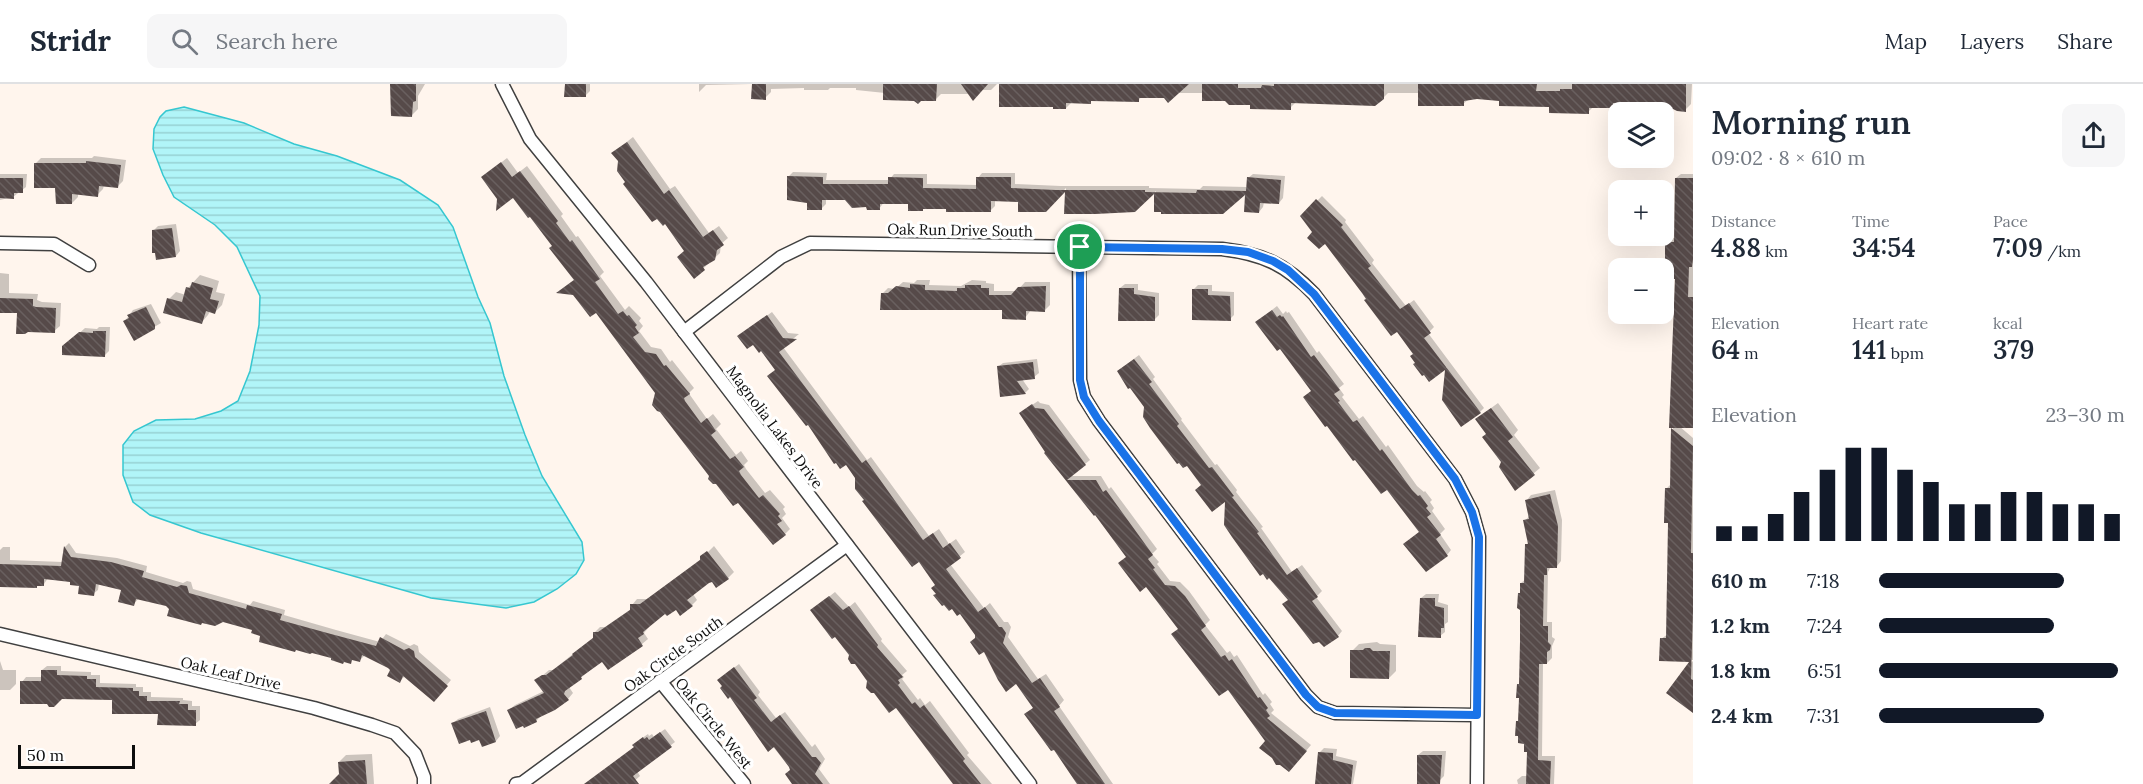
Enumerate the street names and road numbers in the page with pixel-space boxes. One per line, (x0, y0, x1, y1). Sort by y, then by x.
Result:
street label: Oak Run Drive South (887, 219, 1033, 241)
street label: Magnolia Lakes Drive (723, 362, 827, 492)
street label: Oak Circle South (620, 612, 726, 696)
street label: Oak Leaf Drive (179, 652, 283, 694)
street label: Oak Circle West (671, 673, 757, 773)

